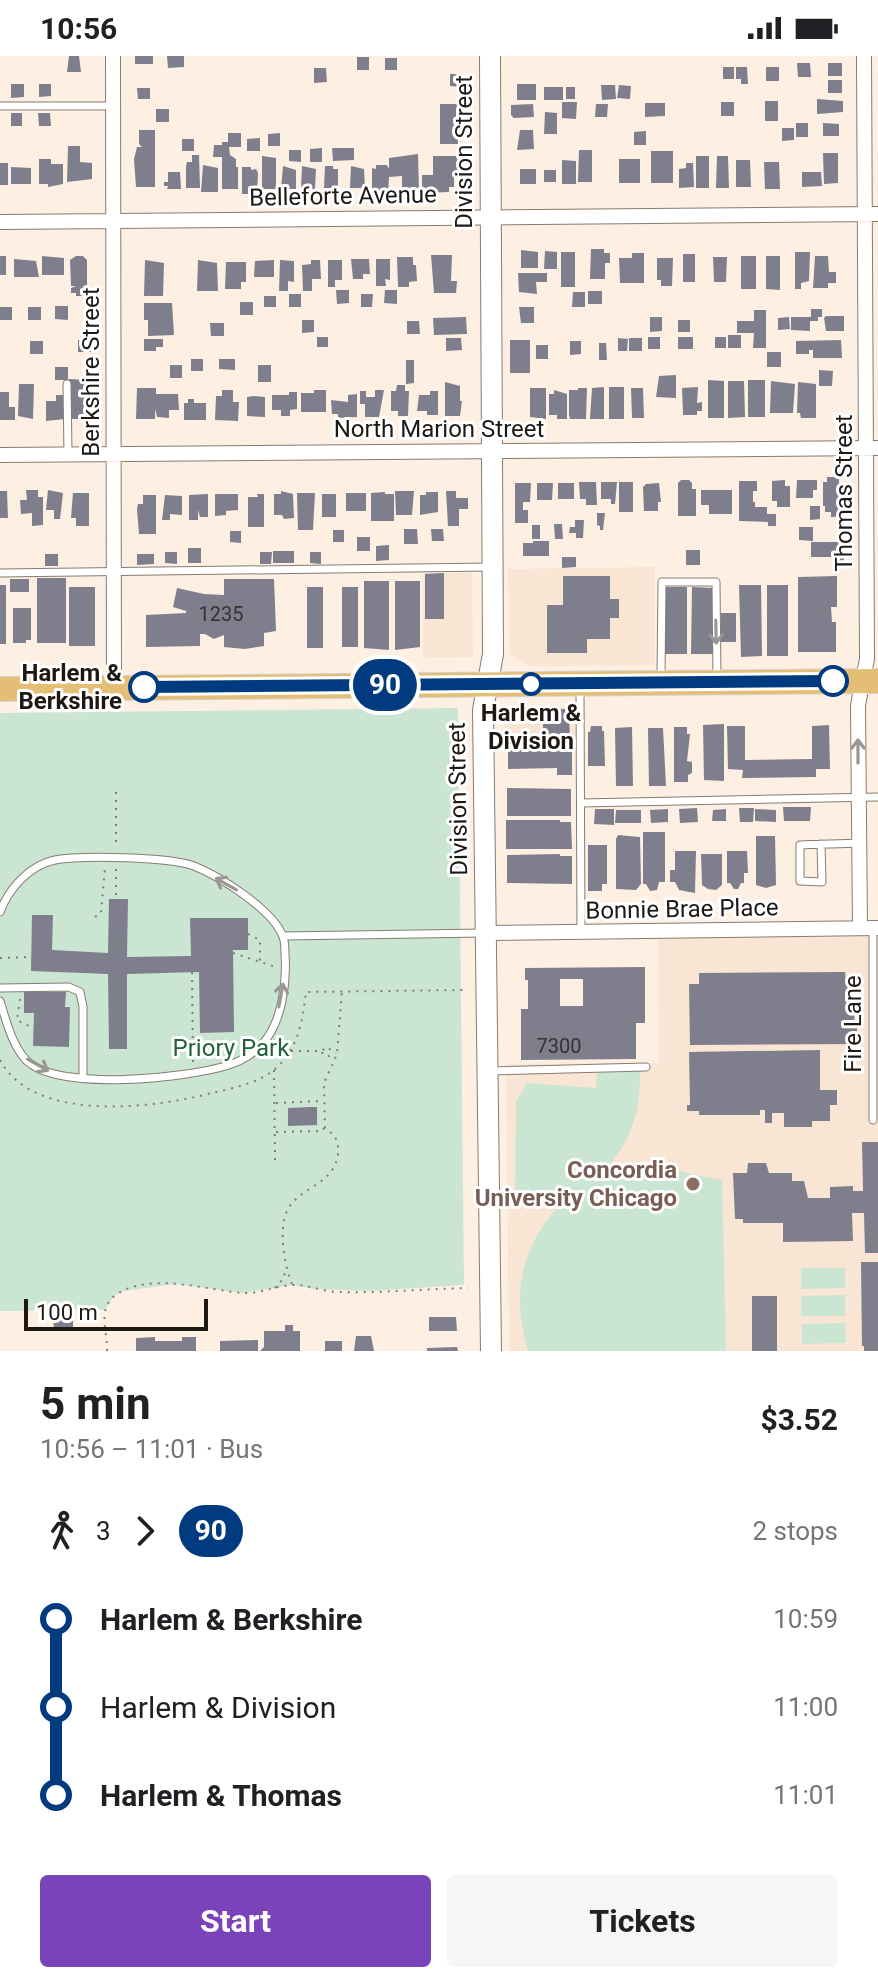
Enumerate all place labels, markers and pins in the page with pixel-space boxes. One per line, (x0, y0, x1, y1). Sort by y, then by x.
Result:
place label: Harlem & Berkshire (18, 659, 122, 715)
unlabelled marker (818, 666, 848, 696)
marker: Harlem & Berkshire (129, 672, 159, 702)
marker: Harlem & Division (520, 673, 542, 695)
place label: Harlem & Division (481, 699, 581, 755)
place label: Concordia University Chicago (475, 1156, 677, 1212)
marker: Concordia University Chicago (684, 1175, 702, 1193)

